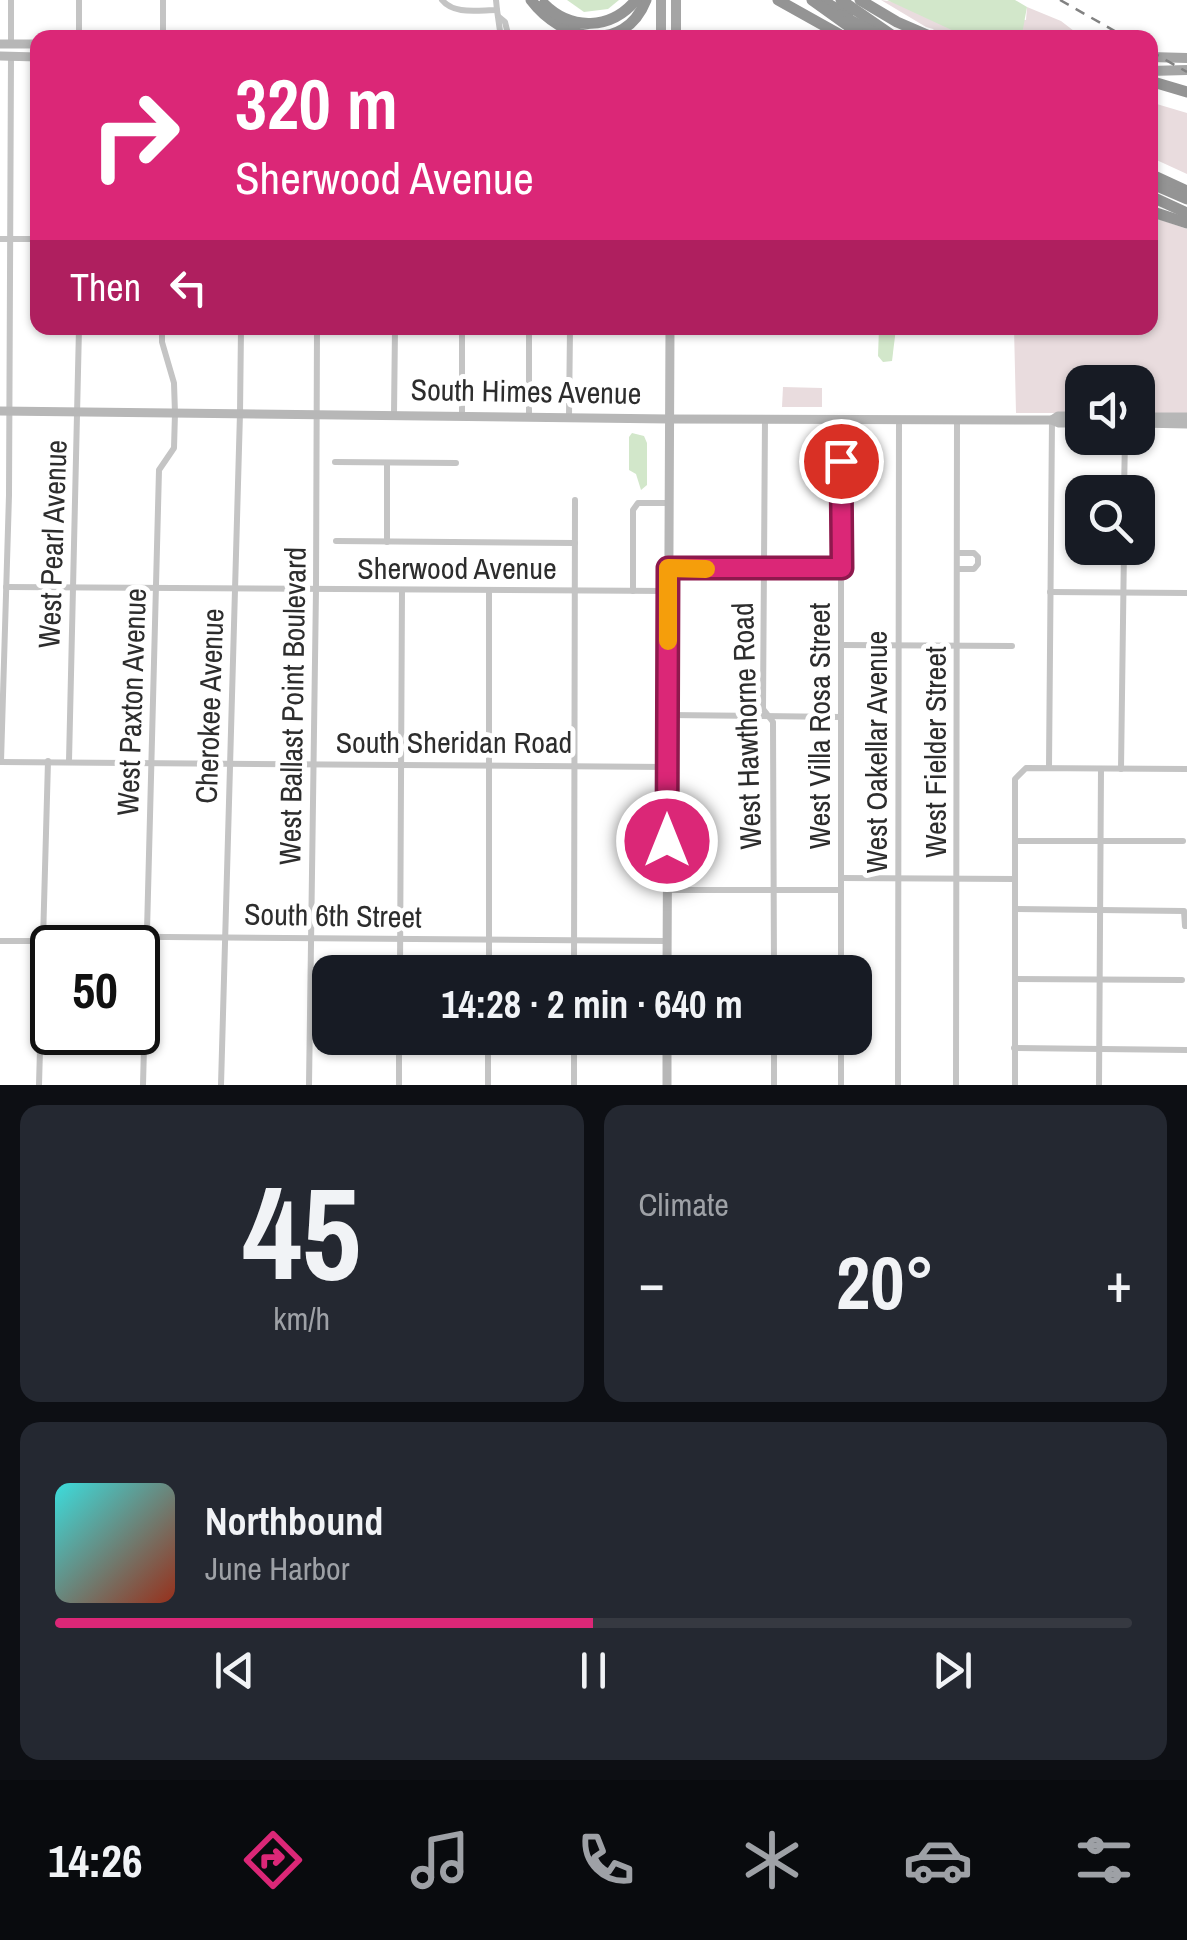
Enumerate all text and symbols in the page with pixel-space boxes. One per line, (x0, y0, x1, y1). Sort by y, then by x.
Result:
text: 320 m (235, 57, 398, 151)
icon: right (70, 70, 200, 200)
text: Sherwood Avenue (235, 147, 534, 208)
icon: left (161, 260, 216, 315)
text: Then (70, 262, 141, 313)
map controls (1065, 365, 1155, 565)
button: sound (1065, 365, 1155, 455)
street label: South Himes Avenue (410, 369, 642, 413)
pin (799, 419, 884, 504)
icon: arrive (814, 434, 869, 489)
street label: West Pearl Avenue (28, 439, 76, 649)
button: search (1065, 475, 1155, 565)
street label: West Ballast Point Boulevard (269, 547, 315, 865)
street label: Sherwood Avenue (357, 548, 557, 588)
street label: West Paxton Avenue (107, 588, 155, 816)
street label: West Hawthorne Road (722, 602, 770, 850)
street label: West Villa Rosa Street (799, 603, 839, 849)
street label: Cherokee Avenue (186, 608, 232, 804)
street label: West Oakellar Avenue (856, 631, 896, 873)
street label: West Fielder Street (915, 646, 955, 858)
street label: South Sheridan Road (336, 722, 572, 762)
position arrow (615, 789, 719, 893)
street label: South 6th Street (244, 893, 422, 937)
speed limit sign: 50 (30, 925, 160, 1055)
text: 14:28 · 2 min · 640 m (441, 979, 743, 1030)
text: 45 (242, 1144, 361, 1320)
text: Climate (639, 1183, 729, 1226)
text: 20° (836, 1231, 934, 1332)
text: − (639, 1245, 665, 1319)
text: + (1106, 1245, 1132, 1319)
text: km/h (273, 1297, 330, 1340)
text: Northbound (205, 1496, 383, 1547)
text: June Harbor (205, 1547, 349, 1590)
icon: previous (207, 1643, 262, 1698)
icon: pause (566, 1643, 621, 1698)
icon: next (925, 1643, 980, 1698)
icon: directions (238, 1825, 308, 1895)
icon: music (405, 1825, 475, 1895)
icon: phone (571, 1825, 641, 1895)
icon: climate (737, 1825, 807, 1895)
icon: car (903, 1825, 973, 1895)
icon: filters (1069, 1825, 1139, 1895)
text: 14:26 (48, 1830, 142, 1891)

